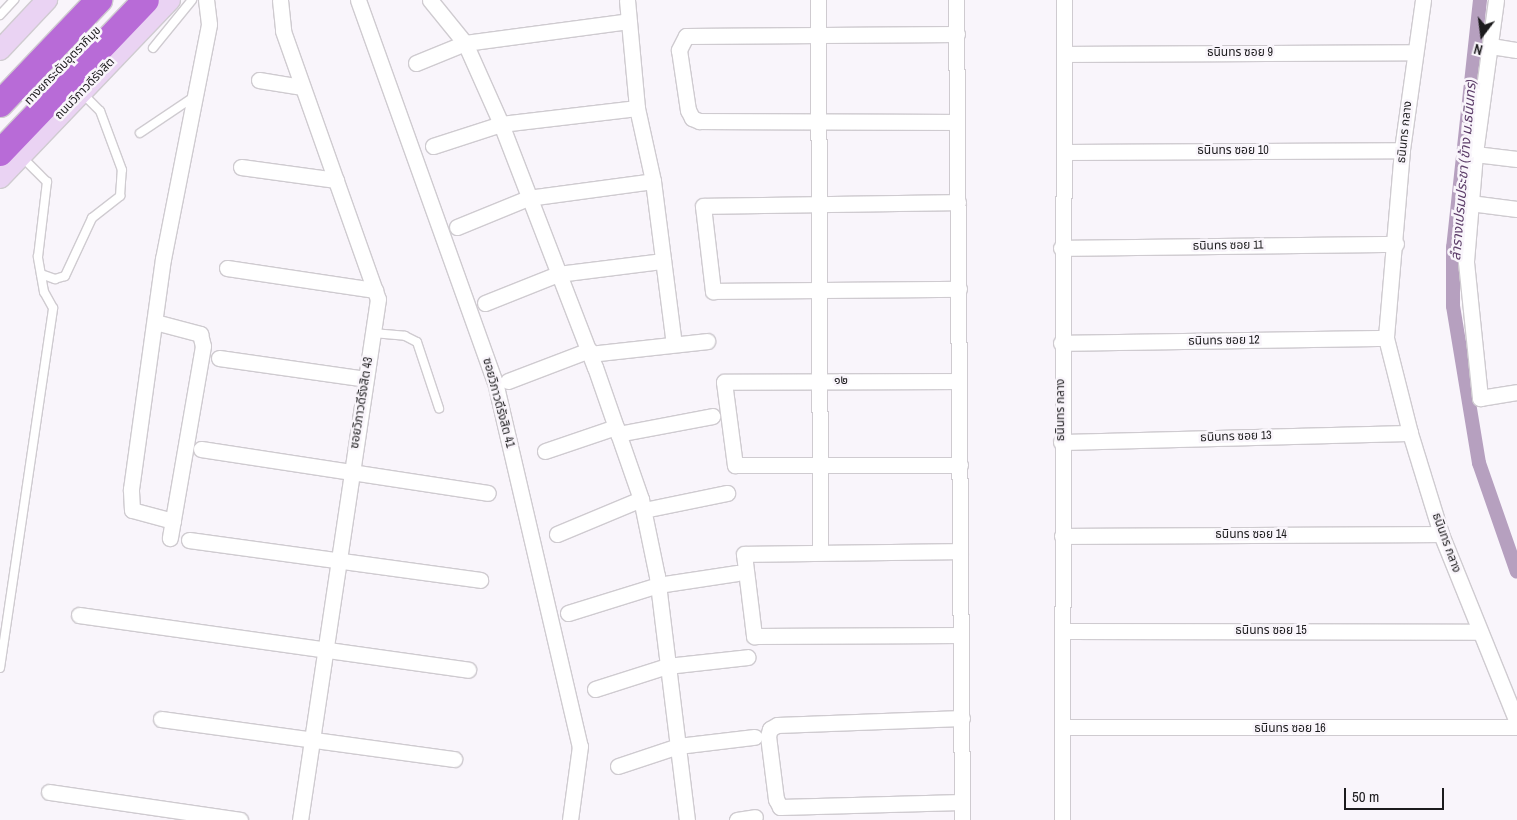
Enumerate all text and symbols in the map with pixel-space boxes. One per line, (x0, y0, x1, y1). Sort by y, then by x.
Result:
north arrow (1457, 10, 1507, 60)
street label: ทางยกระดับอุตราภิมุข (22, 24, 104, 108)
text: N (1472, 40, 1484, 59)
street label: ธนินทร ซอย 9 (1207, 46, 1273, 60)
street label: ถนนวิภาวดีรังสิต (52, 55, 118, 123)
water label: ลำรางเปรมประชา (ข้าง ม.ธนินทร) (1447, 79, 1479, 261)
street label: ธนินทร กลาง (1395, 100, 1415, 164)
street label: ธนินทร ซอย 10 (1197, 144, 1269, 158)
street label: ธนินทร ซอย 11 (1192, 238, 1264, 254)
street label: ธนินทร ซอย 12 (1188, 333, 1260, 349)
street label: ซอยวิภาวดีรังสิต 43 (348, 356, 376, 450)
street label: ซอยวิภาวดีรังสิต 41 (479, 356, 517, 450)
street label: ๑๒ (834, 374, 848, 388)
street label: ธนินทร กลาง (1054, 379, 1068, 441)
street label: ธนินทร ซอย 13 (1200, 429, 1272, 445)
street label: ธนินทร กลาง (1429, 511, 1463, 575)
street label: ธนินทร ซอย 14 (1215, 528, 1287, 542)
street label: ธนินทร ซอย 15 (1235, 624, 1307, 638)
street label: ธนินทร ซอย 16 (1254, 722, 1326, 736)
scale bar (1347, 778, 1447, 810)
text: 50 m (1352, 786, 1379, 807)

